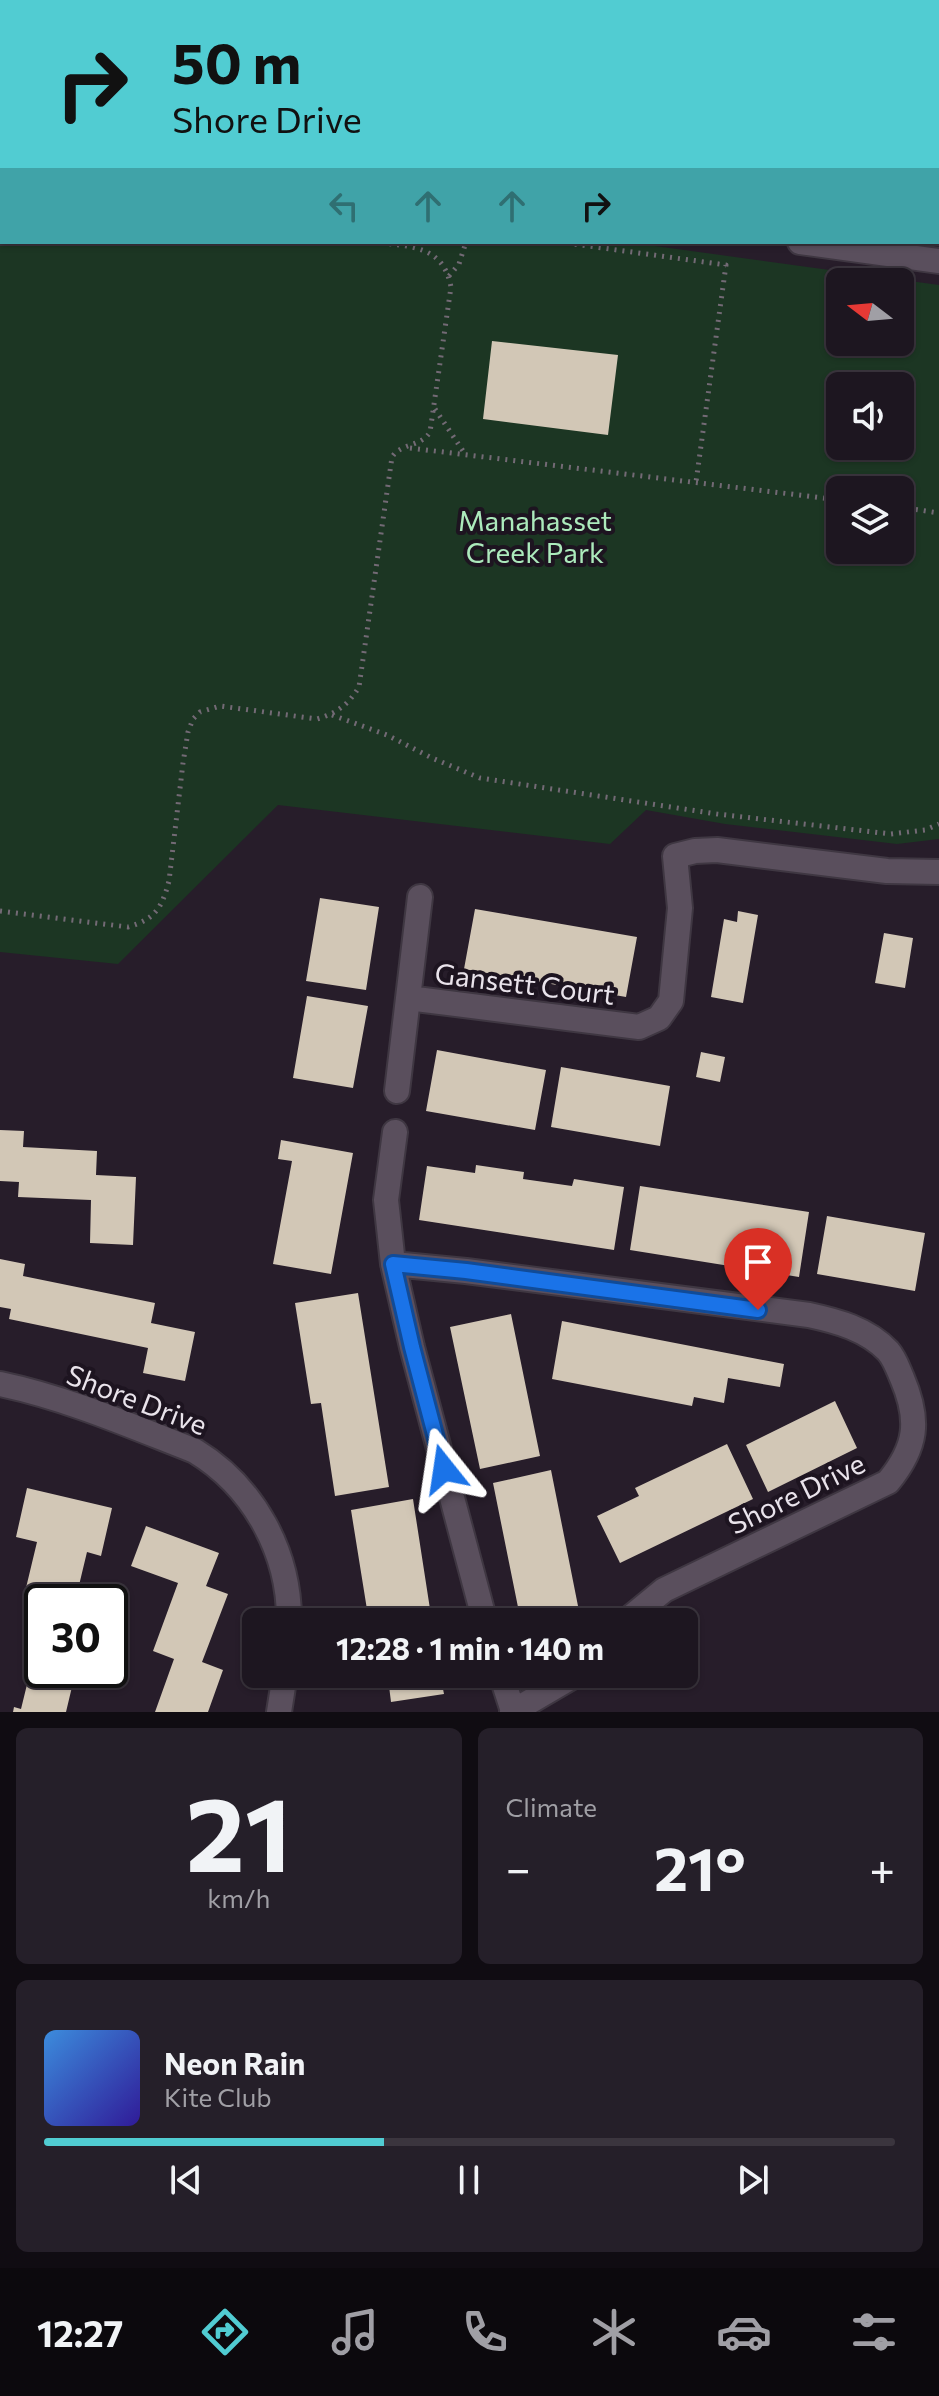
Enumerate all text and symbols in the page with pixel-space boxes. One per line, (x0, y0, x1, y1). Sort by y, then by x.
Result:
text: 50 m (172, 27, 301, 96)
icon: right (40, 32, 144, 136)
text: Shore Drive (172, 96, 362, 140)
icon: left (322, 184, 366, 228)
icon: ahead (406, 184, 450, 228)
icon: ahead (490, 184, 534, 228)
icon: right (574, 184, 618, 228)
north arrow (826, 268, 914, 356)
map controls (826, 268, 914, 564)
button: sound (826, 372, 914, 460)
button: layers (826, 476, 914, 564)
park label: Manahasset Creek Park (458, 503, 612, 569)
street label: Gansett Court (433, 955, 617, 1011)
pin (724, 1228, 792, 1310)
icon: arrive (736, 1240, 780, 1284)
street label: Shore Drive (62, 1357, 212, 1441)
position arrow (402, 1427, 486, 1511)
street label: Shore Drive (722, 1445, 870, 1541)
speed limit sign: 30 (24, 1584, 128, 1688)
text: 12:28 · 1 min · 140 m (336, 1629, 604, 1666)
text: 21 (186, 1766, 292, 1893)
text: Climate (506, 1791, 597, 1822)
text: 21° (654, 1830, 746, 1903)
text: − (506, 1840, 531, 1894)
text: + (869, 1840, 895, 1894)
text: km/h (207, 1882, 270, 1913)
text: Neon Rain (164, 2044, 305, 2081)
text: Kite Club (164, 2081, 272, 2112)
icon: previous (164, 2158, 208, 2202)
icon: pause (447, 2158, 491, 2202)
icon: next (731, 2158, 775, 2202)
icon: directions (197, 2304, 253, 2360)
icon: music (327, 2304, 383, 2360)
icon: phone (457, 2304, 513, 2360)
icon: climate (586, 2304, 642, 2360)
icon: car (716, 2304, 772, 2360)
icon: filters (846, 2304, 902, 2360)
text: 12:27 (37, 2310, 123, 2354)

